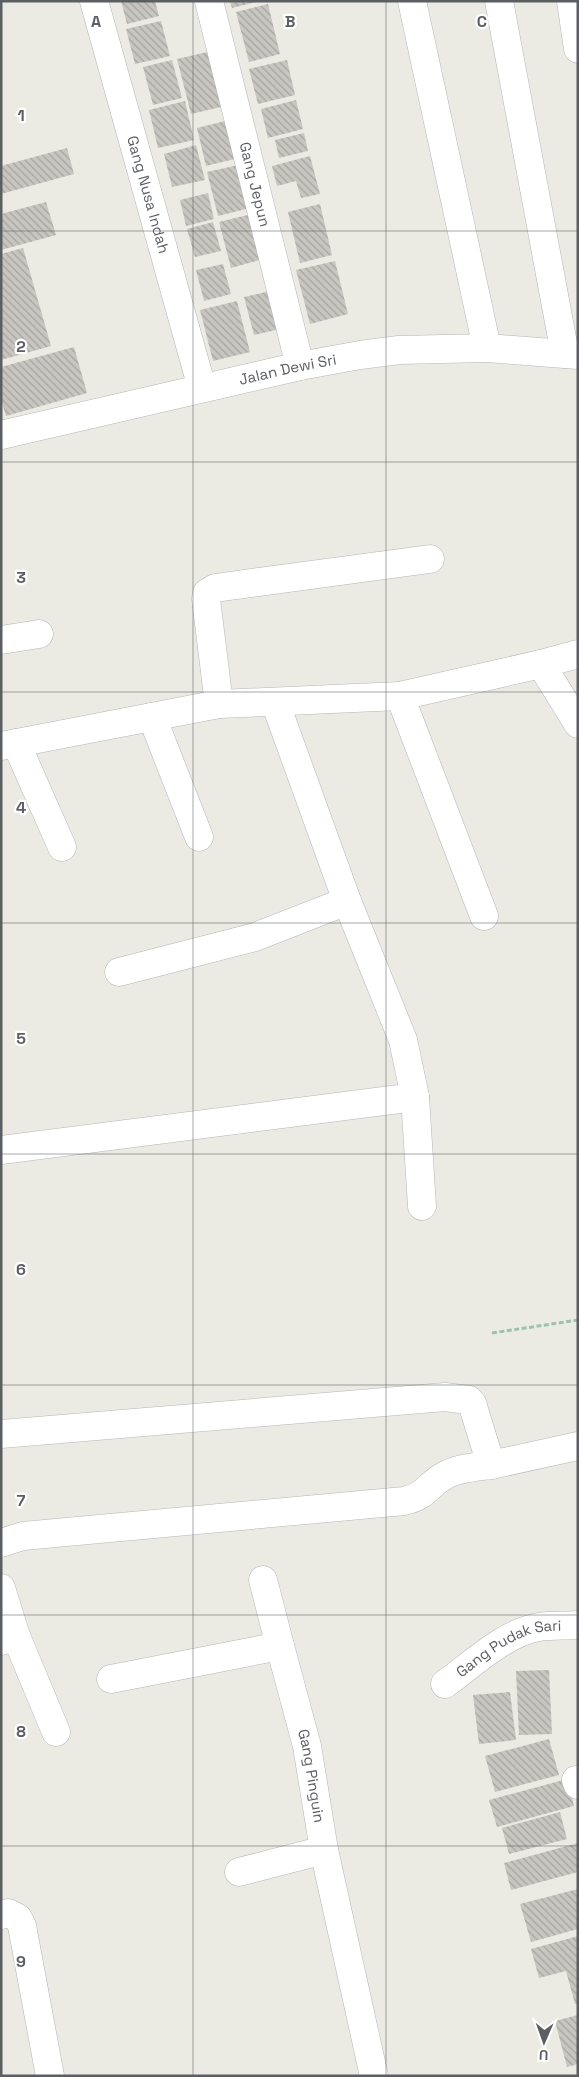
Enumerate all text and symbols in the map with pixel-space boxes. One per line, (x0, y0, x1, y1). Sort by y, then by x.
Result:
text: A (91, 11, 101, 32)
text: B (285, 11, 295, 32)
text: C (477, 11, 487, 32)
text: 1 (17, 105, 25, 126)
street label: Gang Nusa Indah (123, 134, 174, 255)
street label: Gang Jepun (235, 140, 275, 229)
text: 2 (16, 336, 26, 357)
street label: Jalan Dewi Sri (237, 350, 338, 389)
text: 3 (16, 567, 26, 588)
text: 4 (16, 797, 26, 818)
text: 5 (16, 1028, 26, 1049)
text: 6 (16, 1259, 26, 1280)
text: 7 (17, 1490, 26, 1511)
street label: Gang Pudak Sari (452, 1616, 562, 1681)
text: 8 (16, 1721, 26, 1742)
street label: Gang Pinguin (294, 1727, 329, 1824)
text: 9 (16, 1951, 26, 1972)
north arrow (519, 2017, 569, 2067)
text: U (539, 2046, 549, 2064)

